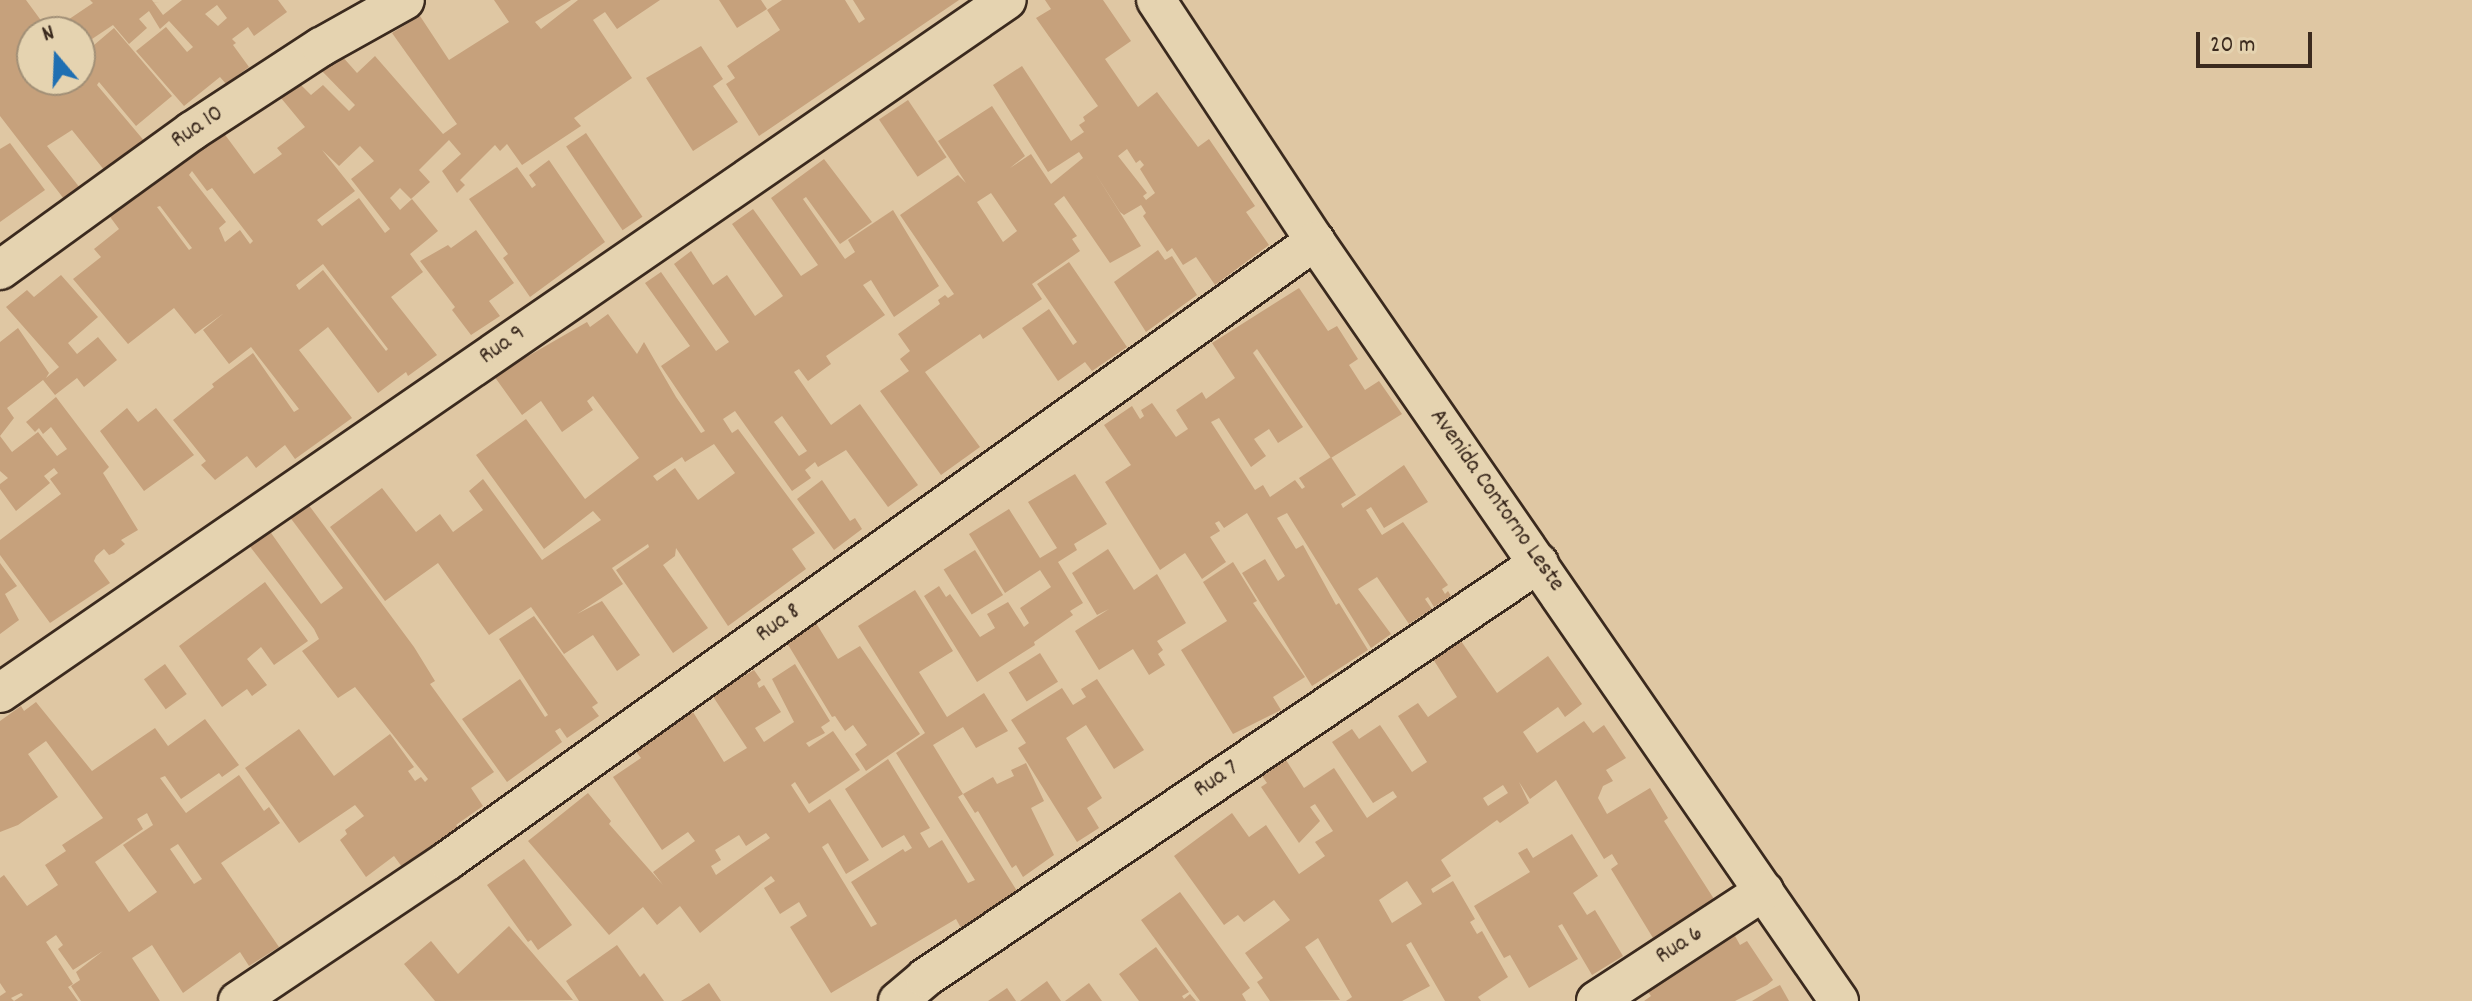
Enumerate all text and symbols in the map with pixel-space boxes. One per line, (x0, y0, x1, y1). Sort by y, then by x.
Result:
north arrow (16, 16, 96, 96)
scale bar (2200, 16, 2316, 66)
text: N (38, 18, 59, 51)
text: 20 m (2210, 29, 2256, 63)
street label: Rua 10 (166, 100, 230, 156)
street label: Rua 9 (474, 320, 532, 372)
street label: Avenida Contorno Leste (1422, 404, 1570, 598)
street label: Rua 8 (751, 598, 807, 650)
street label: Rua 7 (1189, 755, 1245, 805)
street label: Rua 6 (1651, 920, 1709, 972)

